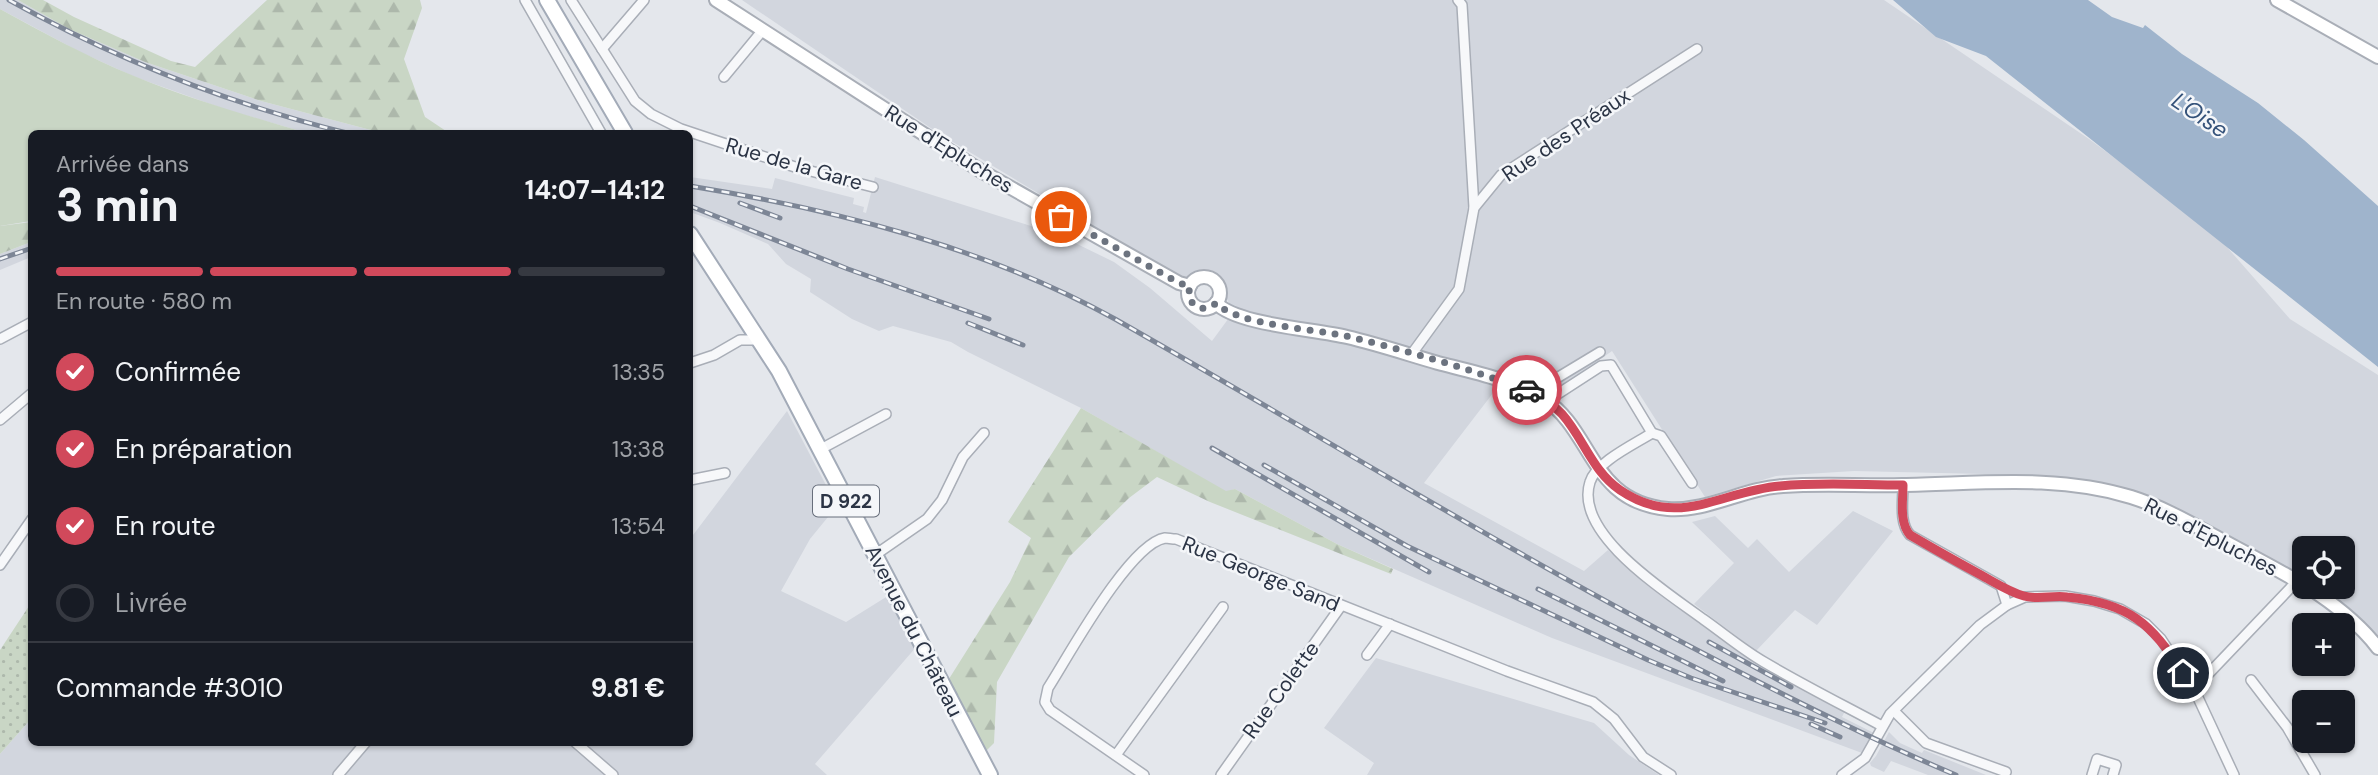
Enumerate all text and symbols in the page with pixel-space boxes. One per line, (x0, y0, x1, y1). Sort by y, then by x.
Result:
street label: Rue des Préaux (1497, 82, 1635, 188)
water label: L'Oise (2166, 85, 2234, 145)
street label: Rue d'Epluches (879, 98, 1019, 200)
street label: Rue de la Gare (722, 131, 866, 197)
text: Arrivée dans (56, 149, 189, 179)
text: 14:07–14:12 (525, 173, 665, 207)
text: 3 min (56, 175, 179, 235)
pin (1031, 187, 1091, 247)
icon: bag (1042, 198, 1080, 236)
text: En route · 580 m (56, 286, 232, 316)
icon: check (56, 353, 94, 391)
text: Confirmée (115, 355, 241, 389)
courier (1492, 355, 1562, 425)
text: 13:35 (612, 357, 665, 387)
icon: car (1508, 371, 1546, 409)
icon: check (56, 430, 94, 468)
text: En préparation (115, 432, 292, 466)
text: 13:38 (612, 434, 665, 464)
road number: D 922 (813, 486, 879, 516)
street label: Rue d'Epluches (2139, 491, 2283, 583)
icon: check (56, 507, 94, 545)
text: En route (115, 509, 216, 543)
text: 13:54 (612, 511, 665, 541)
street label: Rue George Sand (1178, 530, 1344, 618)
map controls (2292, 536, 2355, 753)
button: locate (2292, 536, 2355, 599)
street label: Avenue du Château (859, 540, 969, 722)
text: Livrée (115, 586, 187, 620)
button: + (2292, 613, 2355, 676)
street label: Rue Colette (1236, 636, 1326, 744)
pin (2153, 643, 2213, 703)
icon: home (2164, 654, 2202, 692)
text: Commande #3010 (56, 671, 283, 705)
text: 9.81 € (591, 671, 665, 705)
button: − (2292, 690, 2355, 753)

